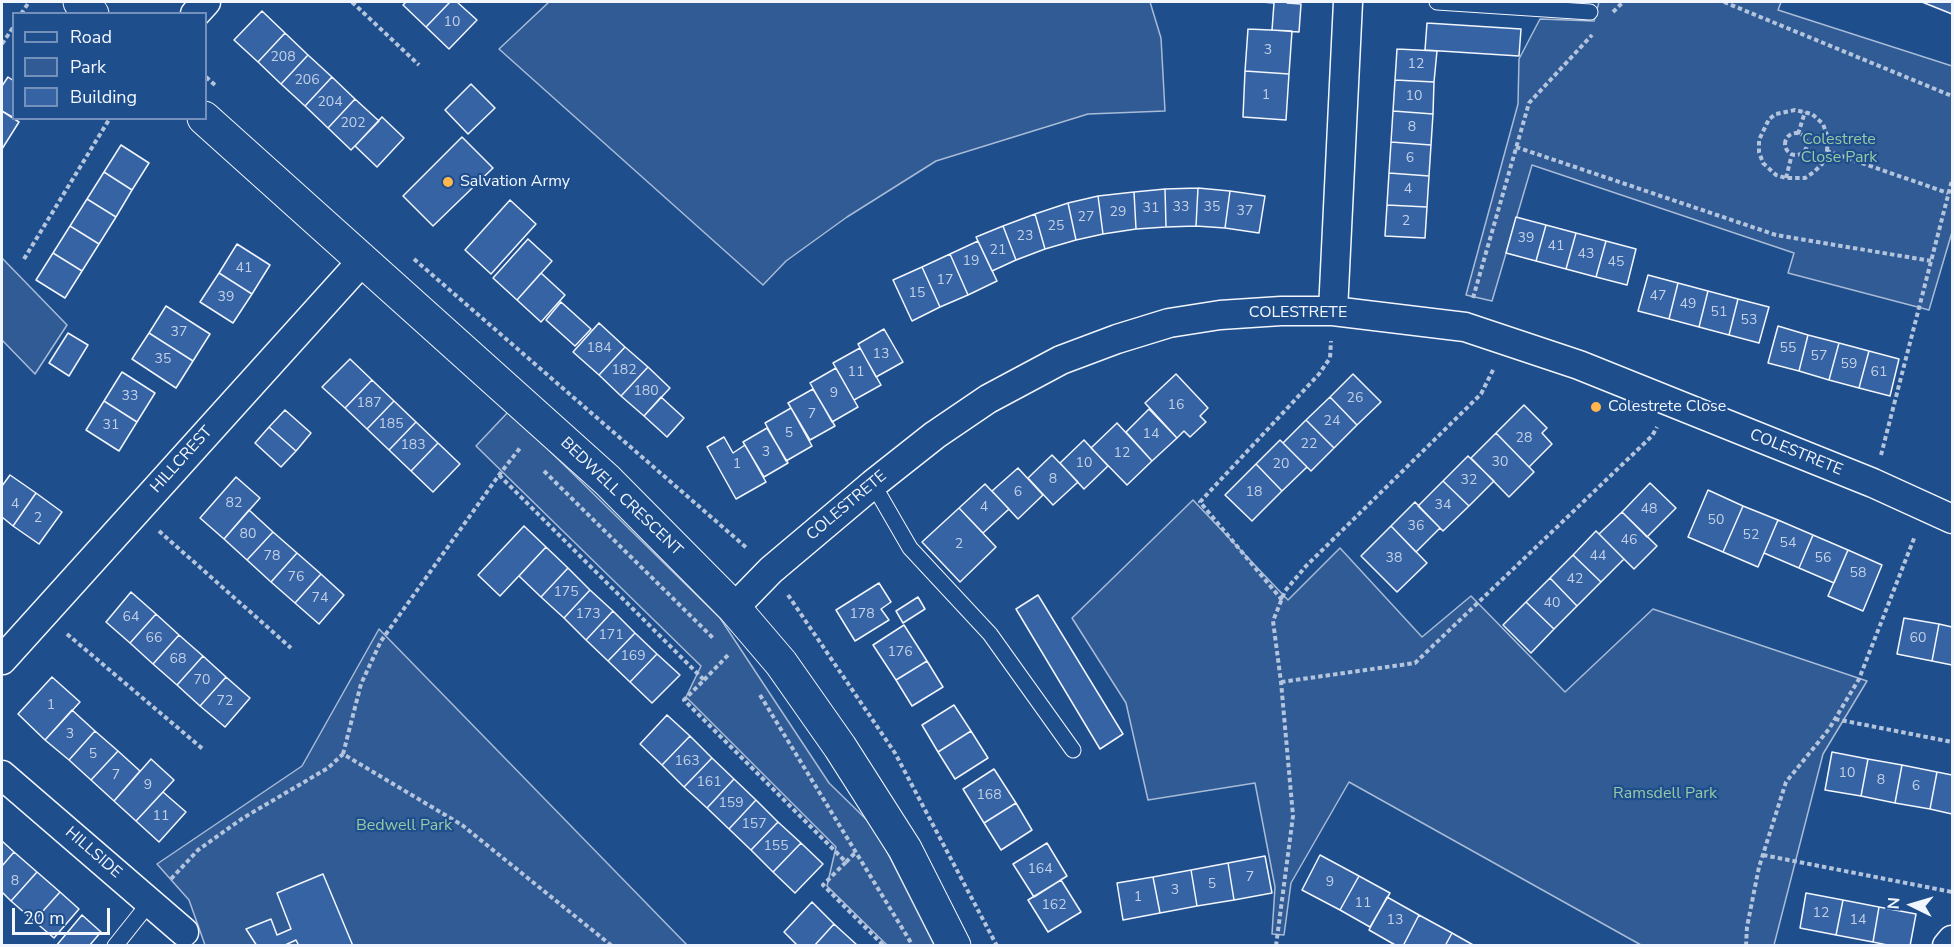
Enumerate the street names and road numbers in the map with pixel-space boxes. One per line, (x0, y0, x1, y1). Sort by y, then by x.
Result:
street label: COLESTRETE (1249, 303, 1347, 323)
street label: HILLCREST (147, 423, 217, 497)
street label: COLESTRETE (1747, 426, 1845, 480)
street label: BEDWELL CRESCENT (556, 434, 686, 560)
street label: COLESTRETE (803, 467, 891, 545)
street label: HILLSIDE (61, 823, 125, 883)

